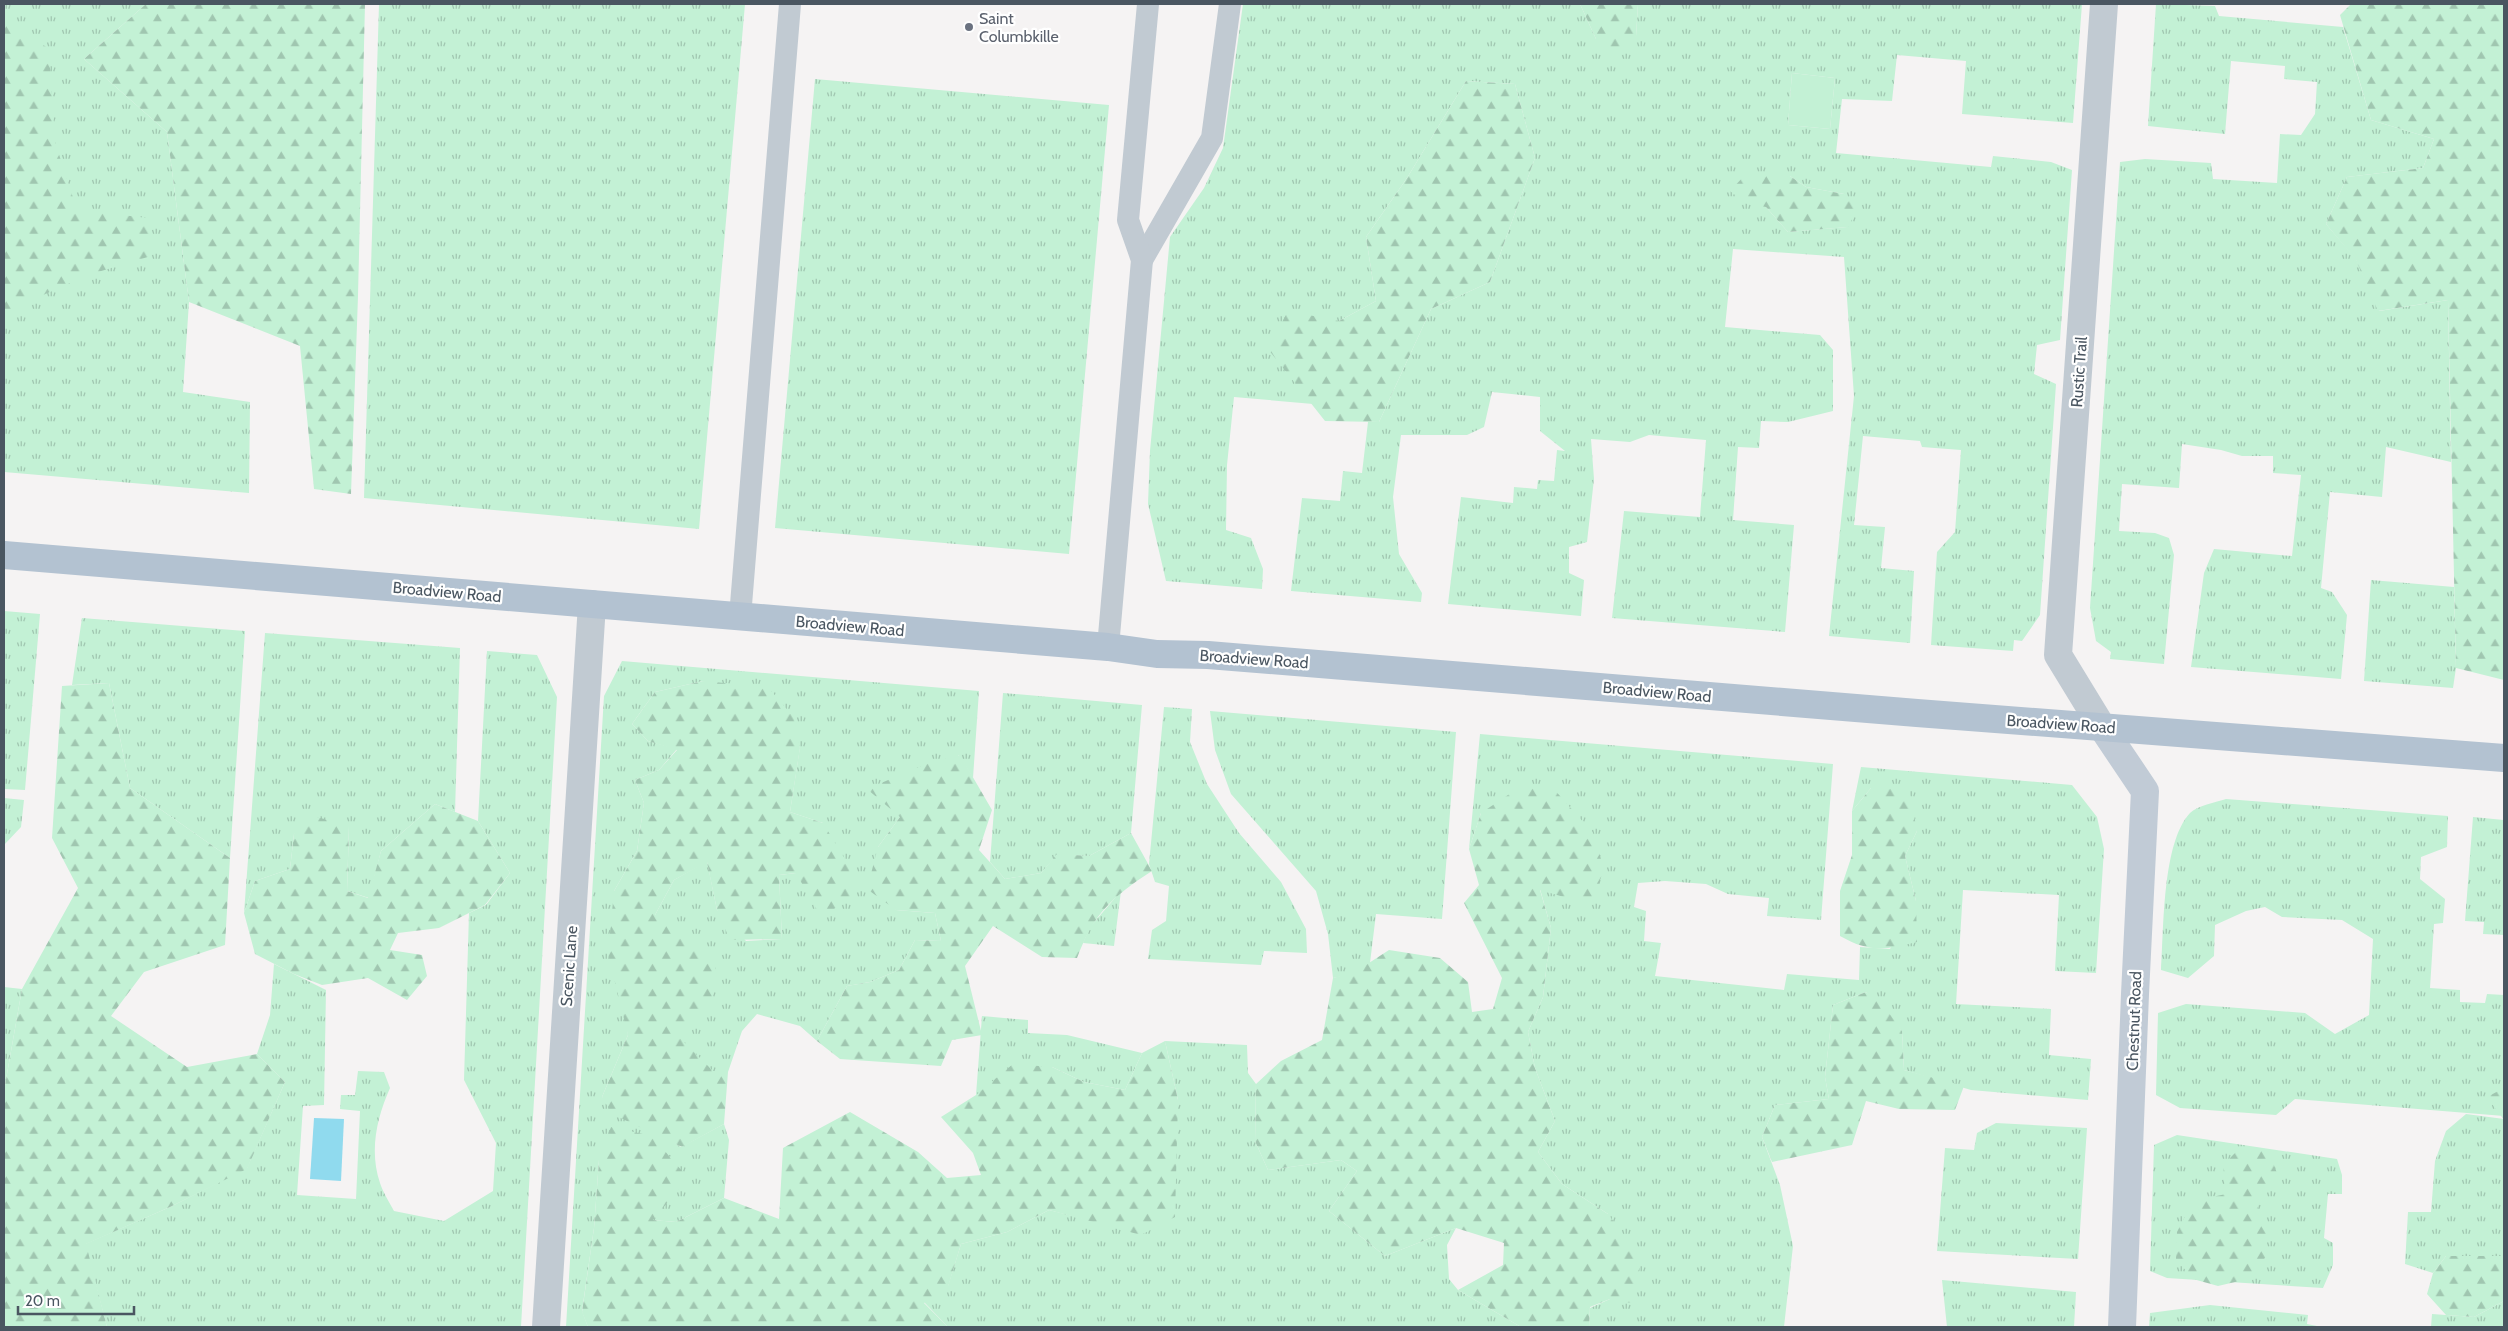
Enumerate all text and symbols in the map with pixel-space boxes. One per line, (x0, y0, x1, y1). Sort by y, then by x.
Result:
place label: Saint Columbkille (979, 9, 1059, 46)
marker: Saint Columbkille (963, 21, 975, 33)
street label: Rustic Trail (2067, 336, 2091, 408)
street label: Broadview Road (392, 578, 502, 606)
street label: Broadview Road (795, 612, 905, 640)
street label: Broadview Road (1199, 646, 1309, 672)
street label: Broadview Road (1602, 678, 1712, 706)
street label: Broadview Road (2006, 711, 2116, 737)
street label: Scenic Lane (557, 925, 581, 1007)
street label: Chestnut Road (2123, 971, 2145, 1071)
scale bar (18, 1284, 134, 1316)
text: 20 m (25, 1292, 60, 1310)

